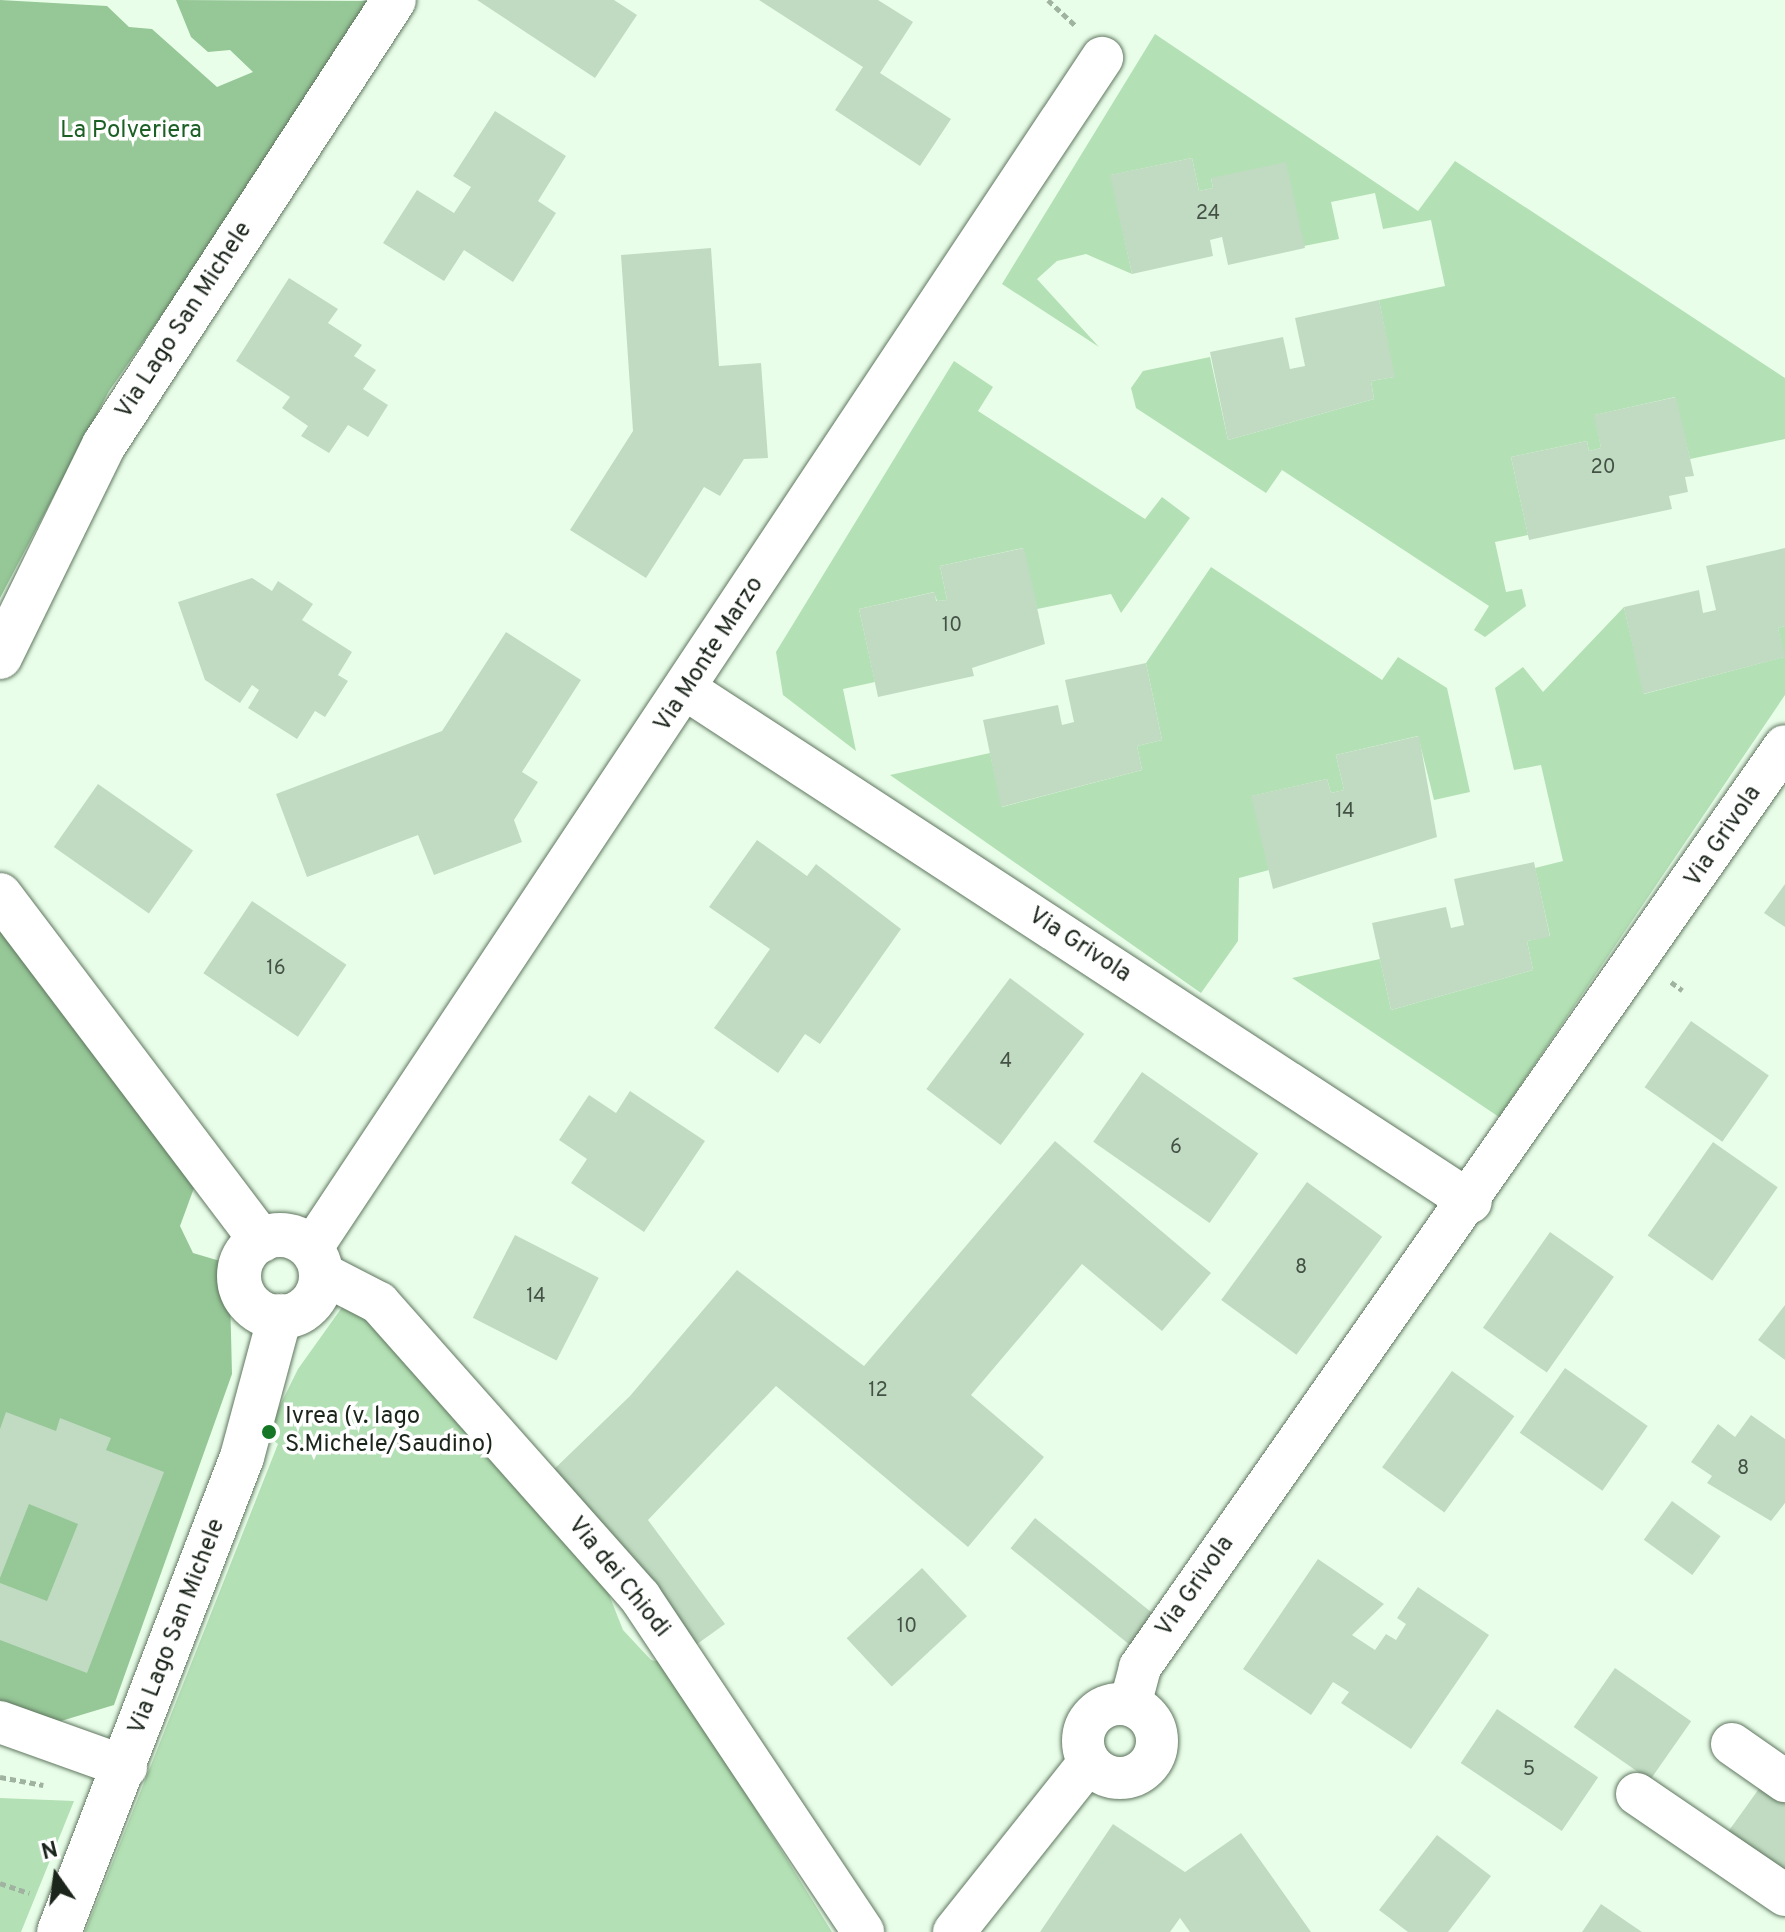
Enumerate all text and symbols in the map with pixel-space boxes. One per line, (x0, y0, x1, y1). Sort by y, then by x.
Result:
park label: La Polveriera (60, 118, 202, 146)
house number: 24 (1196, 202, 1220, 226)
street label: Via Lago San Michele (111, 217, 259, 425)
house number: 20 (1590, 456, 1616, 480)
street label: Via Monte Marzo (649, 572, 771, 738)
house number: 10 (942, 614, 962, 638)
street label: Via Grivola (1680, 781, 1768, 893)
house number: 14 (1335, 800, 1355, 824)
street label: Via Grivola (1022, 902, 1136, 990)
house number: 16 (266, 957, 286, 981)
house number: 4 (1000, 1050, 1012, 1074)
house number: 6 (1170, 1136, 1182, 1160)
house number: 8 (1295, 1256, 1307, 1280)
house number: 14 (526, 1285, 546, 1309)
house number: 12 (868, 1379, 888, 1403)
place label: Ivrea (v. lago S.Michele/Saudino) (285, 1404, 493, 1460)
marker: Ivrea (v. lago S.Michele/Saudino) (260, 1423, 278, 1441)
house number: 8 (1737, 1457, 1749, 1481)
street label: Via dei Chiodi (561, 1512, 675, 1644)
street label: Via Lago San Michele (124, 1515, 232, 1739)
street label: Via Grivola (1151, 1531, 1241, 1643)
house number: 10 (897, 1615, 917, 1639)
house number: 5 (1523, 1758, 1535, 1782)
north arrow (16, 1836, 96, 1916)
text: N (39, 1837, 61, 1867)

